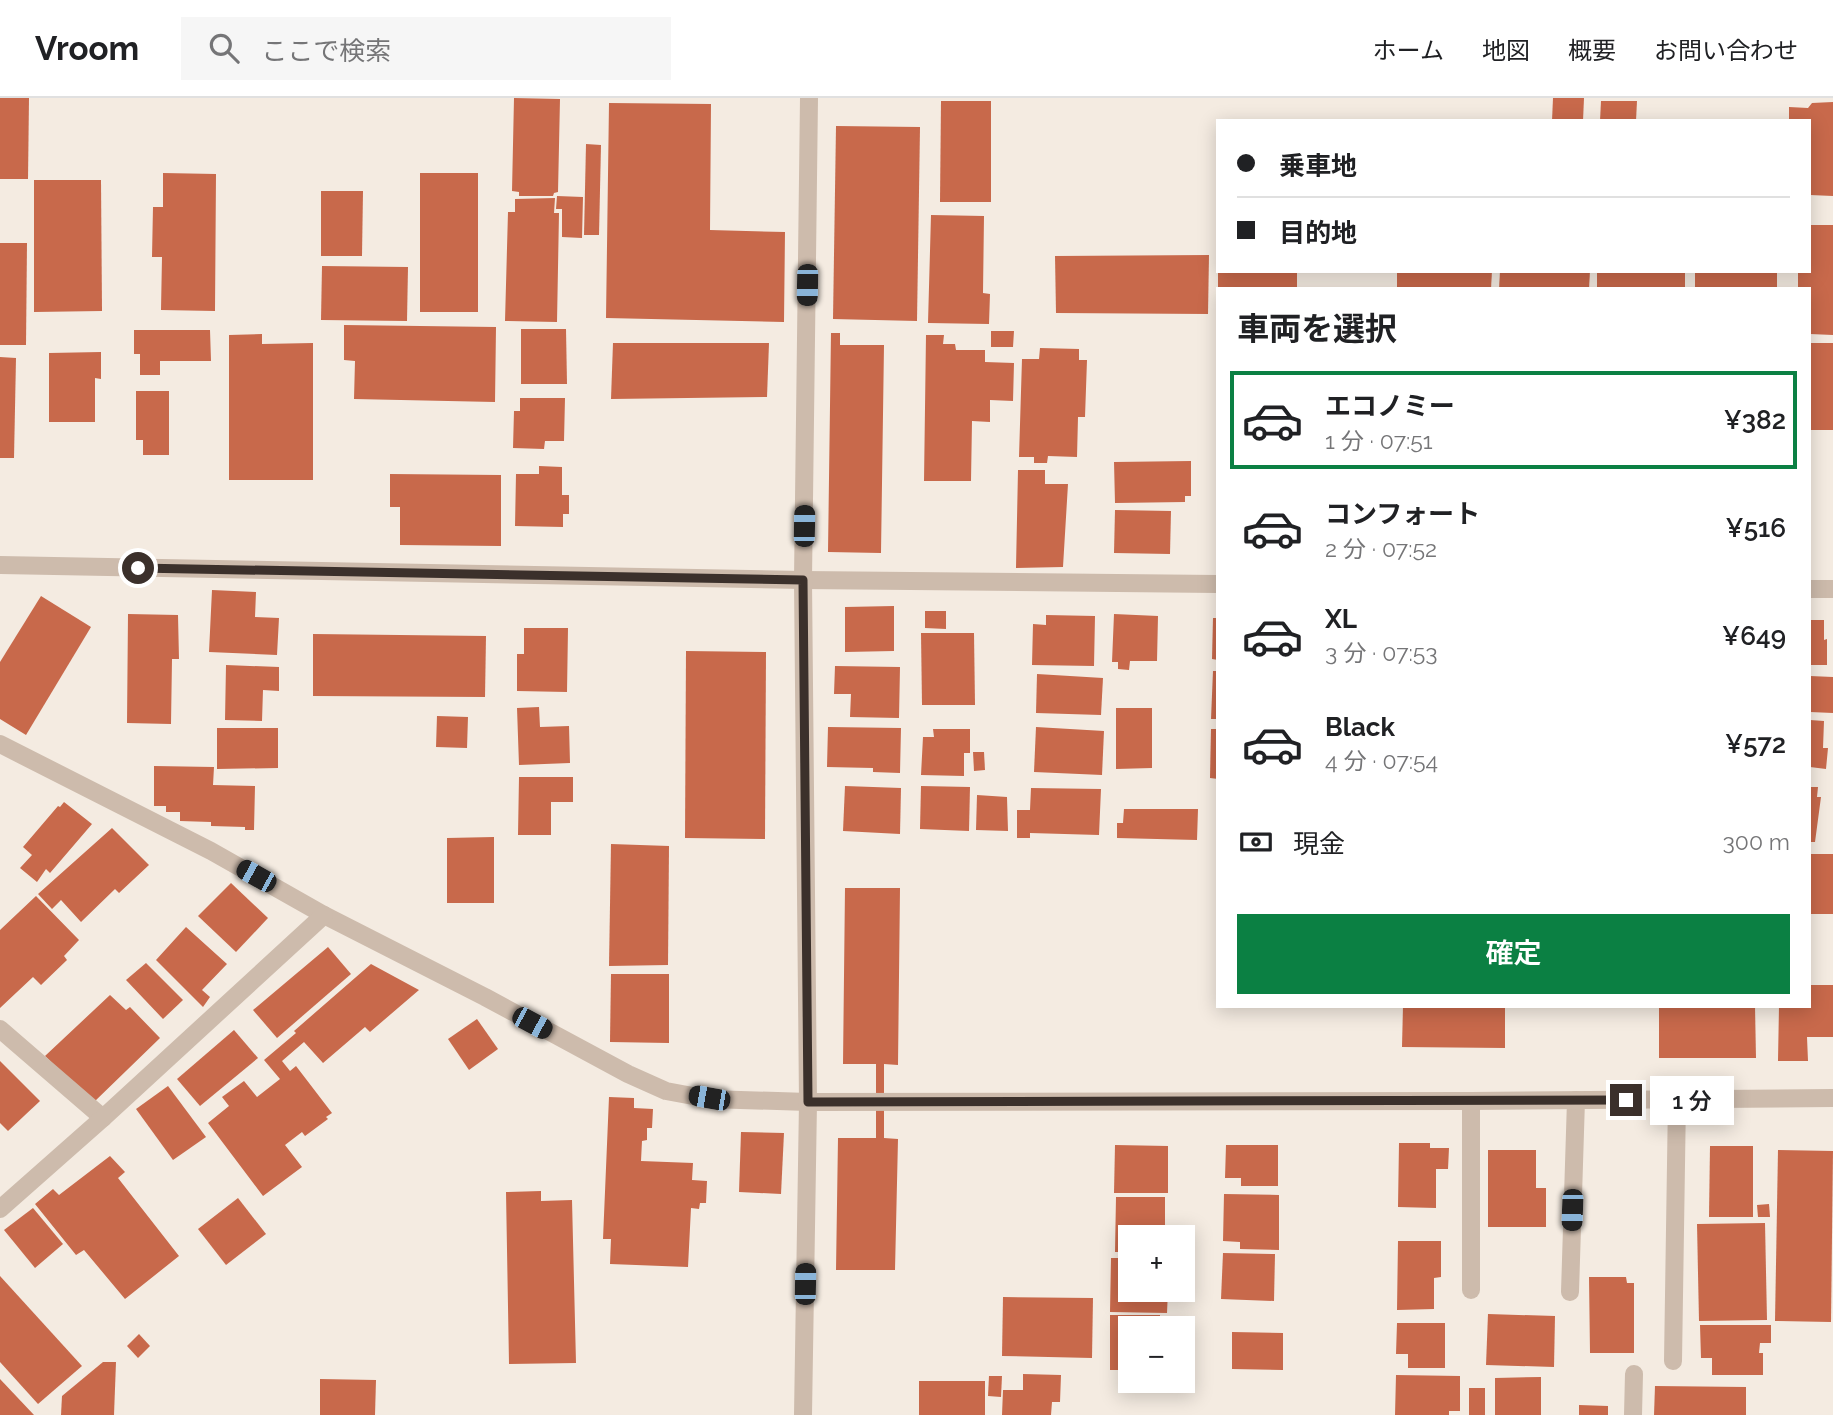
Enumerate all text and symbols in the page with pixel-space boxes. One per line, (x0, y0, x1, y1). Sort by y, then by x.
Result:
search box (181, 17, 671, 80)
text: Vroom (35, 29, 139, 68)
icon: search (205, 29, 243, 67)
text: ここで検索 (261, 36, 391, 66)
text: ホーム (1373, 36, 1444, 65)
text: 地図 (1482, 36, 1530, 65)
text: 概要 (1568, 36, 1616, 65)
text: お問い合わせ (1654, 36, 1798, 65)
text: 乗車地 (1279, 151, 1357, 181)
text: 目的地 (1279, 218, 1357, 248)
car (797, 264, 818, 306)
text: 車両を選択 (1237, 310, 1397, 347)
icon: car (1241, 389, 1304, 452)
text: エコノミー (1325, 391, 1455, 421)
text: ¥382 (1724, 405, 1786, 435)
text: 1 分 · 07:51 (1325, 427, 1433, 454)
icon: car (1241, 497, 1304, 560)
text: コンフォート (1325, 499, 1480, 529)
car (794, 505, 815, 547)
text: ¥516 (1725, 513, 1786, 543)
text: 2 分 · 07:52 (1325, 535, 1437, 562)
route start (122, 552, 154, 584)
text: XL (1325, 604, 1357, 634)
icon: car (1241, 605, 1304, 668)
text: ¥649 (1722, 621, 1786, 651)
text: 3 分 · 07:53 (1325, 639, 1438, 666)
text: Black (1325, 712, 1395, 742)
icon: car (1241, 713, 1304, 776)
text: ¥572 (1725, 729, 1786, 759)
text: 4 分 · 07:54 (1325, 747, 1438, 774)
icon: cash (1237, 823, 1275, 861)
text: 300 m (1723, 828, 1790, 855)
text: 現金 (1293, 829, 1345, 859)
car (233, 857, 280, 895)
button: 確定 (1237, 914, 1790, 994)
car (509, 1004, 556, 1042)
callout: 1 分 (1650, 1076, 1734, 1124)
car (687, 1084, 732, 1112)
route end (1610, 1084, 1642, 1116)
text: 1 分 (1672, 1087, 1712, 1114)
car (1561, 1189, 1584, 1231)
map controls (1118, 1225, 1195, 1393)
button: + (1118, 1225, 1195, 1302)
car (795, 1263, 816, 1305)
button: − (1118, 1316, 1195, 1393)

